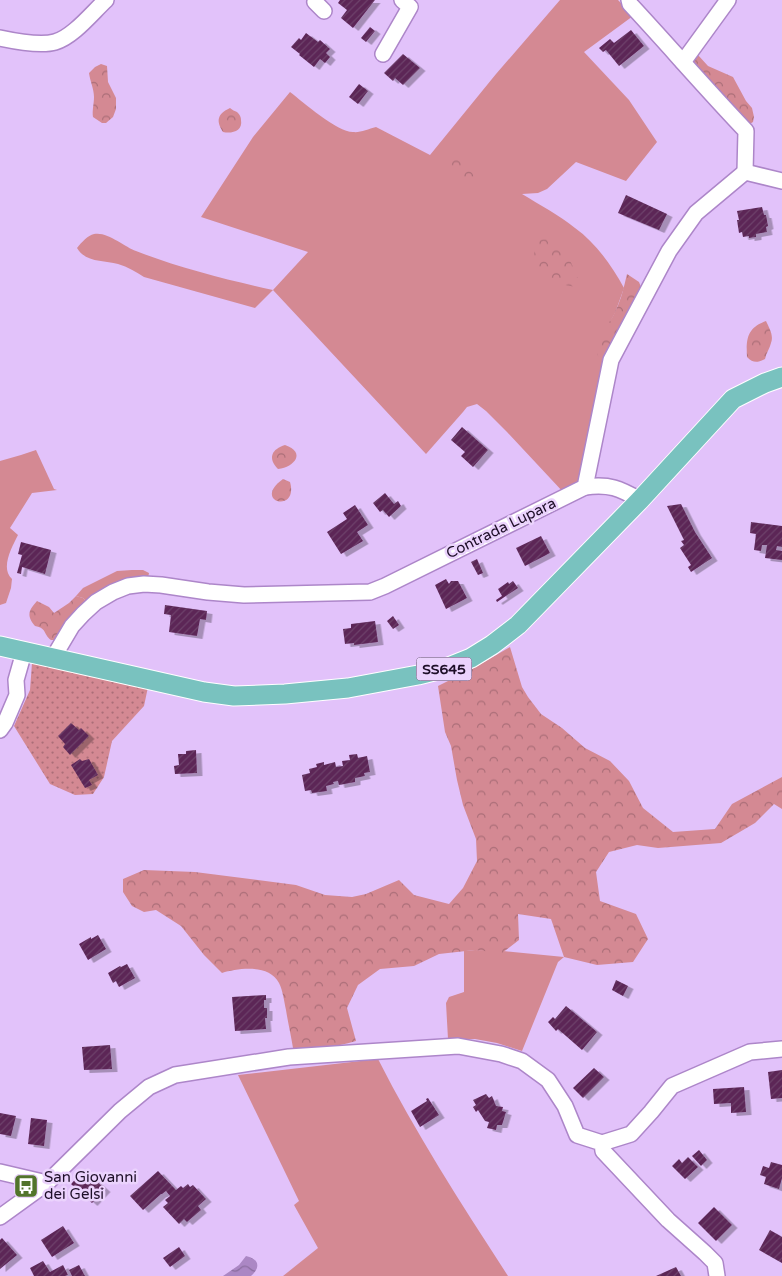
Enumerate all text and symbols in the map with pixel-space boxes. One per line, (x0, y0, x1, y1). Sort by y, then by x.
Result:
street label: Contrada Lupara (443, 494, 559, 562)
road number: SS645 (416, 658, 472, 681)
place label: San Giovanni dei Gelsi (44, 1168, 137, 1203)
bus stop icon: San Giovanni dei Gelsi (13, 1173, 39, 1199)

